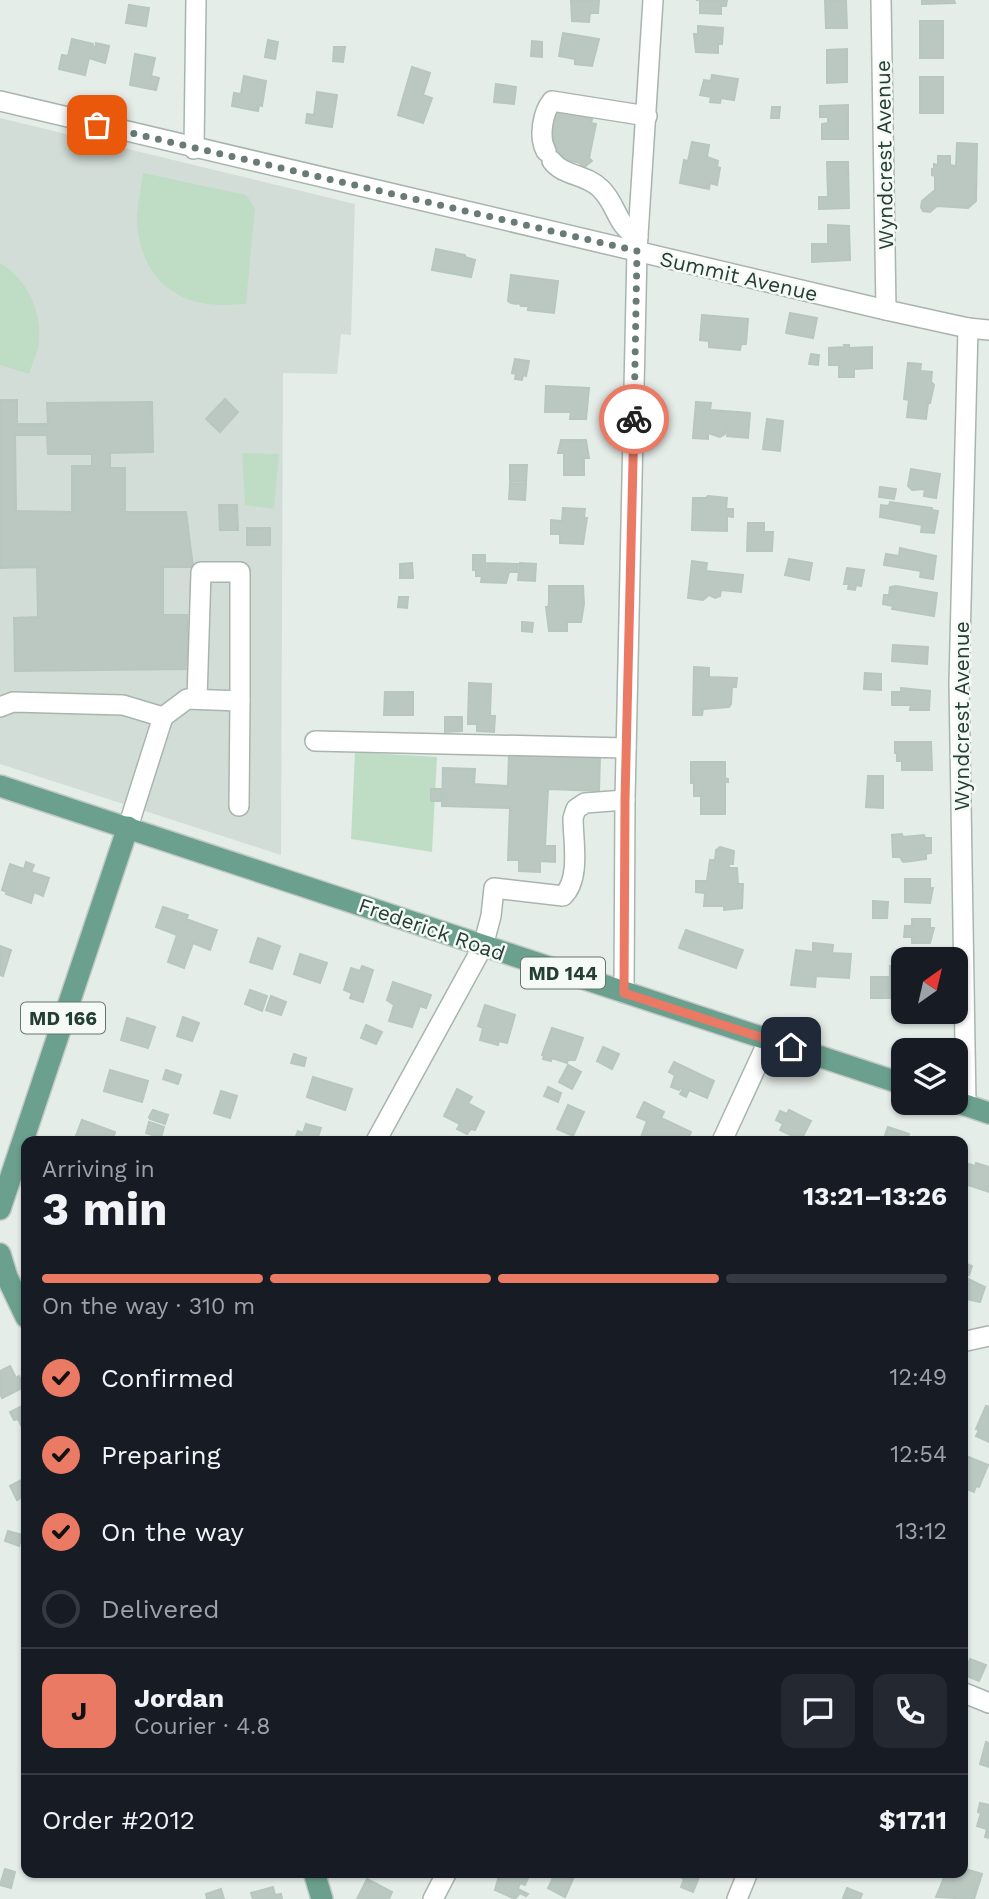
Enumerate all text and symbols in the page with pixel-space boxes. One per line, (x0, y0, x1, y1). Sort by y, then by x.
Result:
street label: Wyndcrest Avenue (870, 60, 898, 250)
pin (67, 95, 127, 155)
icon: bag (78, 106, 116, 144)
street label: Summit Avenue (658, 246, 820, 306)
courier (599, 384, 669, 454)
icon: bike (615, 400, 653, 438)
street label: Wyndcrest Avenue (949, 621, 974, 811)
street label: Frederick Road (355, 892, 509, 966)
north arrow (891, 947, 968, 1024)
map controls (891, 947, 968, 1115)
road number: MD 144 (521, 958, 605, 988)
road number: MD 166 (21, 1002, 105, 1034)
pin (761, 1017, 821, 1077)
icon: home (772, 1028, 810, 1066)
button: layers (891, 1038, 968, 1115)
text: Arriving in (42, 1156, 155, 1183)
text: 13:21–13:26 (803, 1181, 947, 1211)
text: 3 min (42, 1182, 168, 1236)
text: On the way · 310 m (42, 1293, 255, 1320)
icon: check (42, 1359, 80, 1397)
text: Confirmed (101, 1363, 234, 1393)
text: 12:49 (890, 1364, 947, 1391)
icon: check (42, 1436, 80, 1474)
text: Preparing (101, 1440, 221, 1470)
text: 12:54 (890, 1441, 947, 1468)
icon: check (42, 1513, 80, 1551)
text: On the way (101, 1517, 244, 1547)
text: 13:12 (895, 1518, 947, 1545)
text: Delivered (101, 1594, 220, 1624)
button: chat (781, 1674, 855, 1748)
button: phone (873, 1674, 947, 1748)
text: Jordan (134, 1683, 224, 1713)
text: J (71, 1696, 87, 1726)
text: Courier · 4.8 (134, 1713, 270, 1740)
text: Order #2012 (42, 1805, 195, 1835)
text: $17.11 (879, 1805, 947, 1835)

